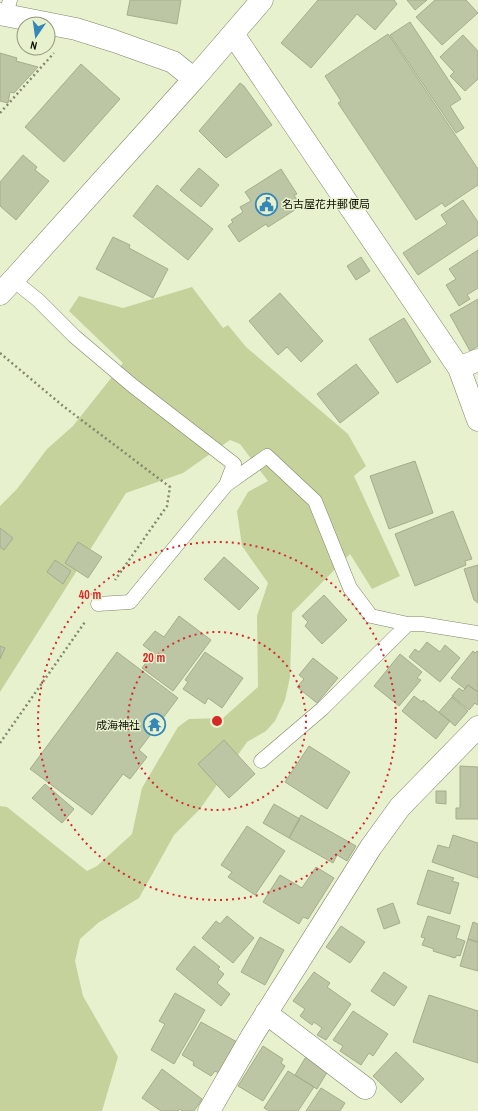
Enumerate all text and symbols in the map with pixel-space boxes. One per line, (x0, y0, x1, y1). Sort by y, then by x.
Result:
north arrow (16, 16, 56, 56)
text: N (29, 38, 38, 53)
public building icon: 名古屋花井郵便局 (253, 191, 279, 217)
place label: 名古屋花井郵便局 (282, 197, 370, 211)
text: 40 m (79, 587, 101, 603)
text: 20 m (143, 650, 165, 666)
temple icon: 成海神社 (142, 712, 168, 738)
centre of rings (210, 714, 224, 728)
place label: 成海神社 (96, 718, 140, 732)

